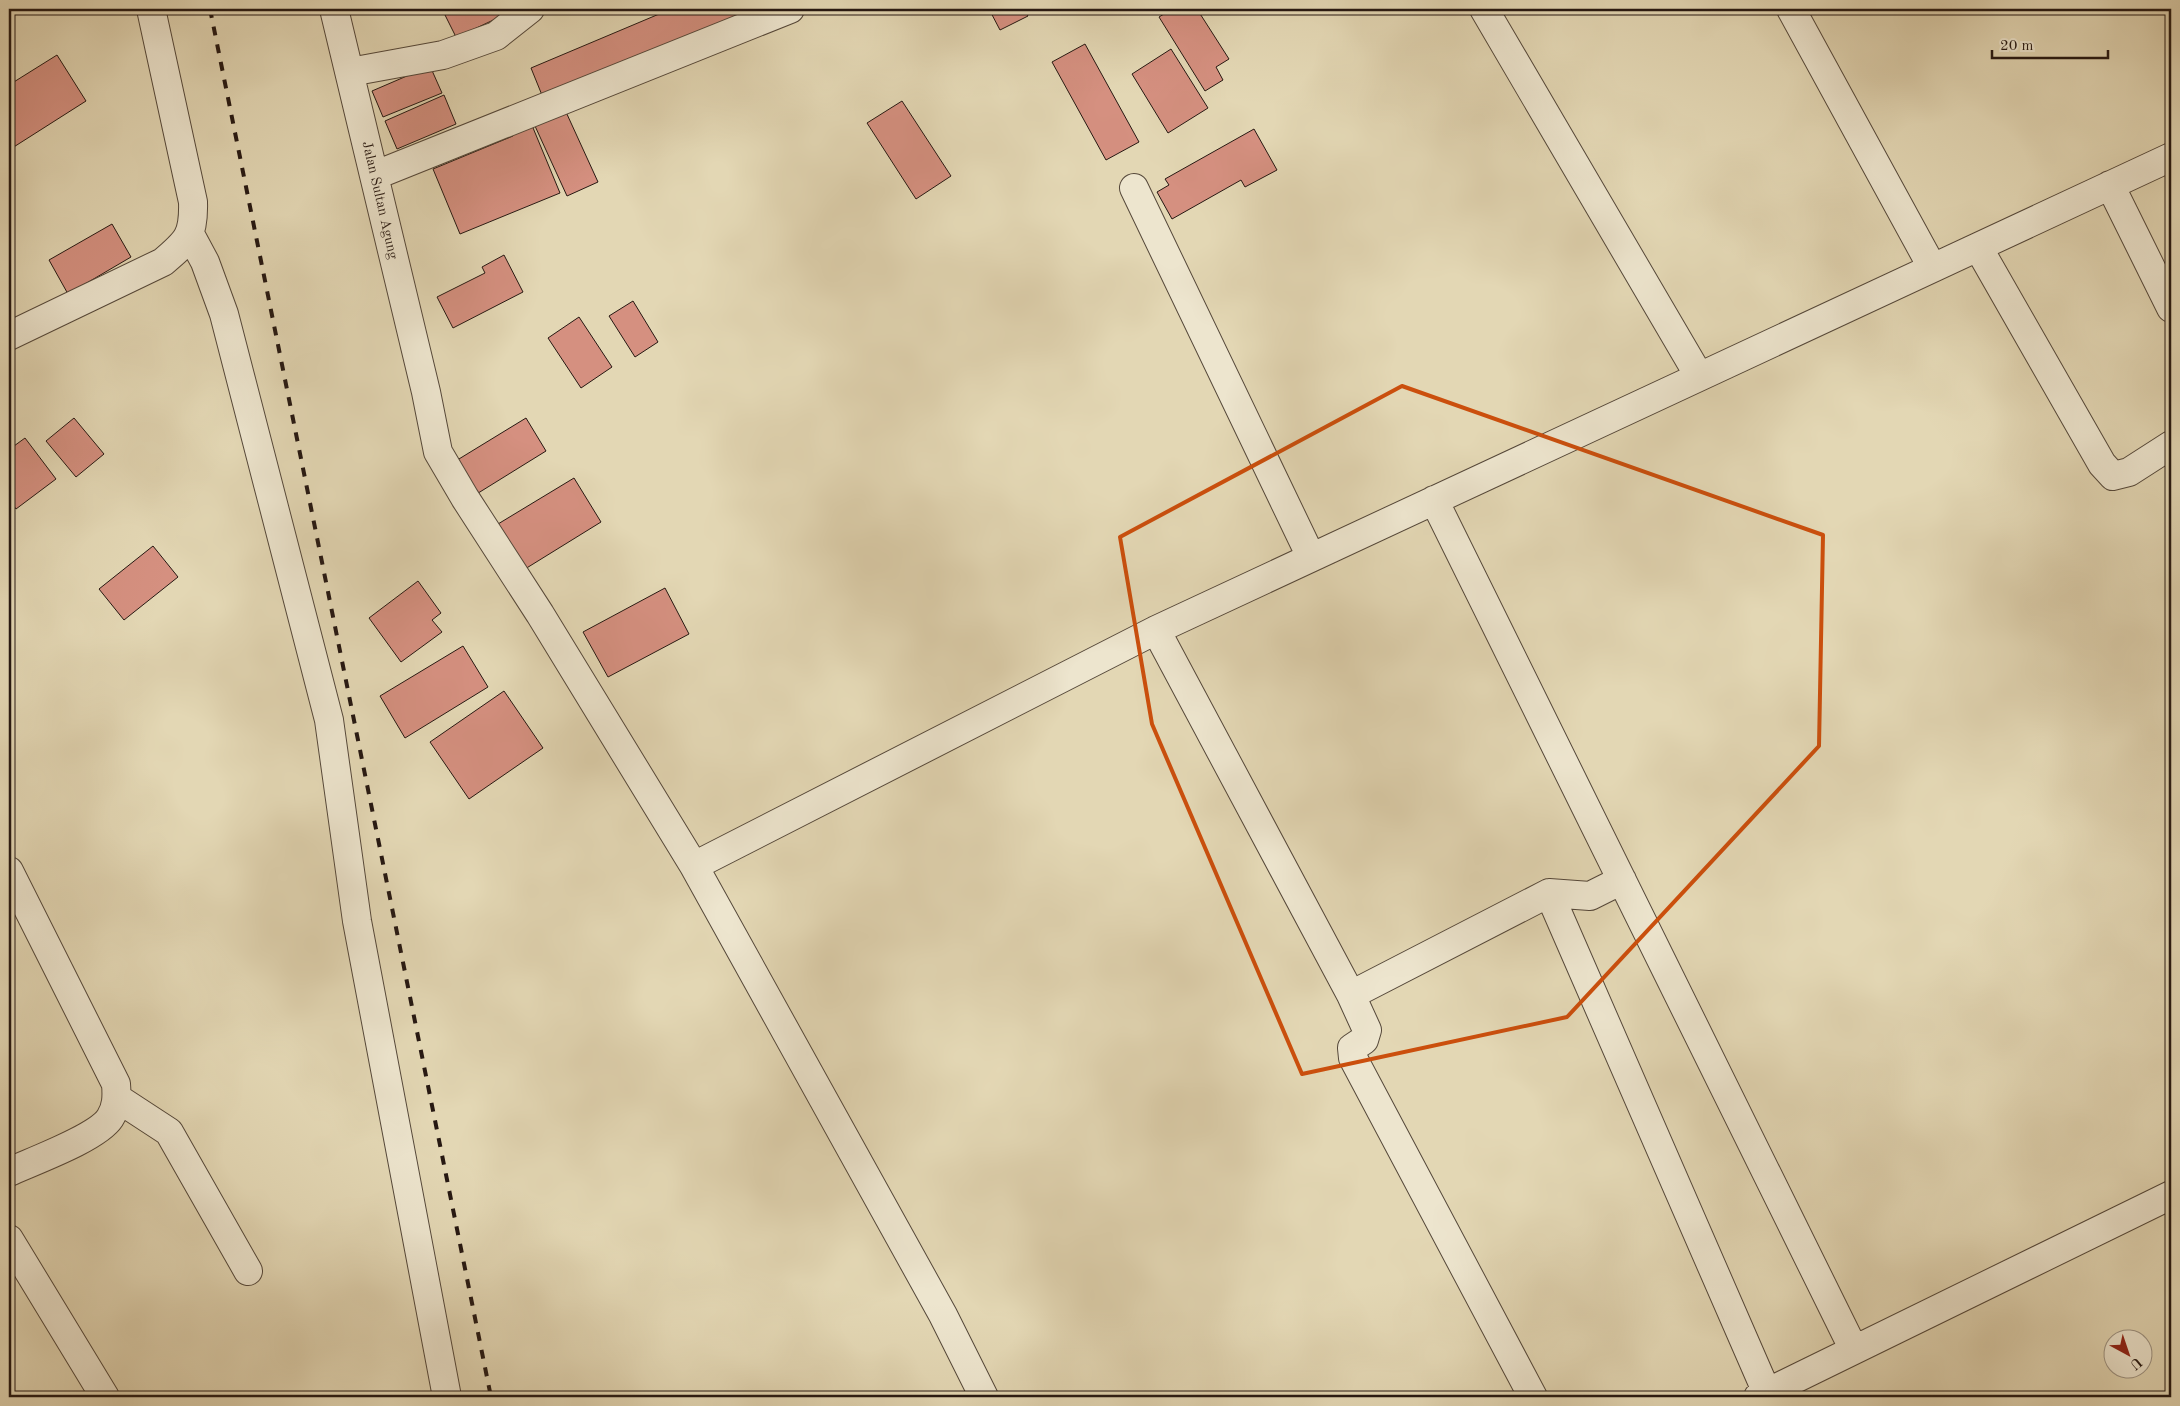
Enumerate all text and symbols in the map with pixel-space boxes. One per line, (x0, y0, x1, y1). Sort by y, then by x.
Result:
scale bar (1992, 28, 2109, 60)
text: 20 m (2000, 39, 2034, 54)
street label: Jalan Sultan Agung (360, 140, 401, 261)
north arrow (2102, 1328, 2152, 1378)
text: U (2127, 1354, 2144, 1372)

